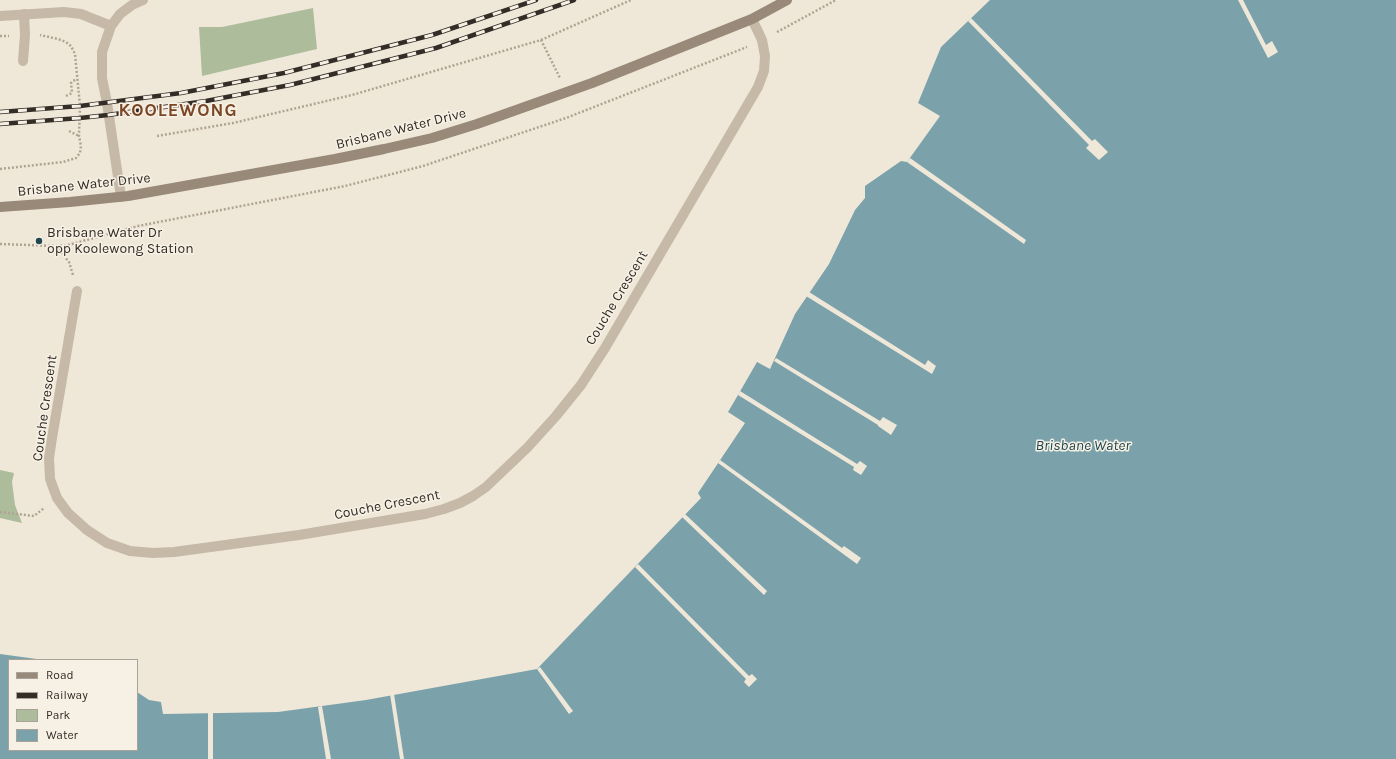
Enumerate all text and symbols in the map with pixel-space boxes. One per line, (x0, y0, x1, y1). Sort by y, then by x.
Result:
district label: KOOLEWONG (118, 100, 238, 122)
street label: Brisbane Water Drive (334, 105, 468, 153)
street label: Brisbane Water Drive (17, 170, 151, 200)
place label: Brisbane Water Dr opp Koolewong Station (47, 225, 194, 258)
marker: Brisbane Water Dr opp Koolewong Station (34, 236, 44, 246)
street label: Couche Crescent (582, 248, 652, 348)
street label: Couche Crescent (29, 354, 61, 462)
water label: Brisbane Water (1036, 437, 1130, 455)
street label: Couche Crescent (333, 487, 441, 523)
legend (8, 659, 138, 751)
text: Road (46, 668, 74, 682)
text: Railway (46, 688, 88, 702)
text: Park (46, 708, 70, 722)
text: Water (46, 728, 78, 742)

